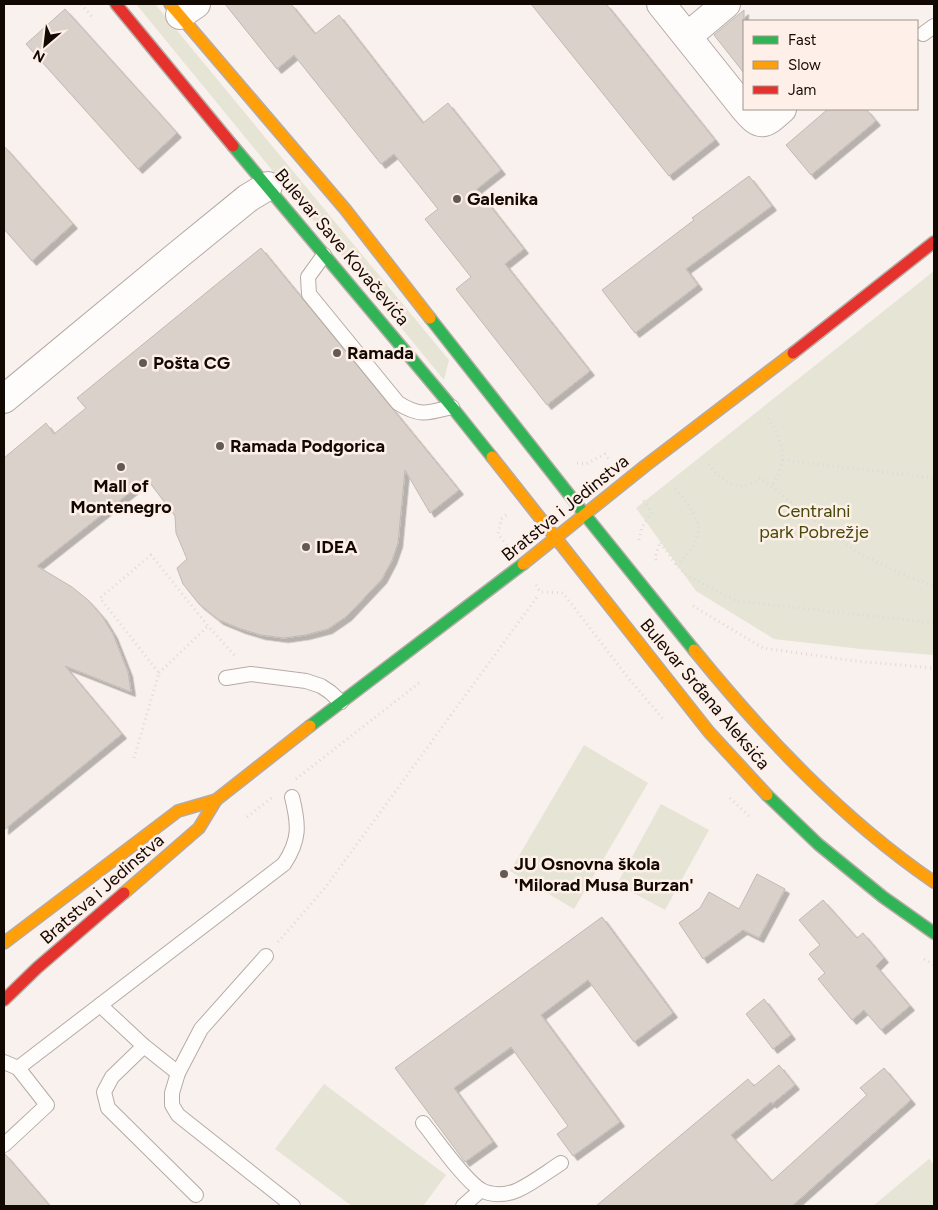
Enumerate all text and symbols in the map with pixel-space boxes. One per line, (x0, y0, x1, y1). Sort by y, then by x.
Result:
north arrow (20, 20, 70, 70)
legend (743, 20, 918, 110)
text: Fast (788, 31, 817, 49)
text: N (30, 46, 48, 66)
text: Slow (788, 56, 821, 74)
text: Jam (788, 81, 816, 99)
street label: Bulevar Save Kovačevića (270, 164, 414, 330)
place label: Galenika (467, 188, 538, 210)
marker: Galenika (451, 193, 463, 205)
place label: Ramada (347, 342, 414, 364)
marker: Ramada (331, 347, 343, 359)
place label: Pošta CG (153, 352, 230, 374)
marker: Pošta CG (137, 357, 149, 369)
place label: Ramada Podgorica (230, 435, 385, 457)
marker: Ramada Podgorica (214, 440, 226, 452)
street label: Bratstva i Jedinstva (497, 450, 633, 566)
marker: Mall of Montenegro (115, 461, 127, 473)
place label: Mall of Montenegro (70, 475, 172, 518)
park label: Centralni park Pobrežje (759, 500, 869, 543)
place label: IDEA (316, 536, 357, 558)
marker: IDEA (300, 541, 312, 553)
street label: Bulevar Srđana Aleksića (635, 614, 775, 774)
street label: Bratstva i Jedinstva (36, 829, 168, 949)
place label: JU Osnovna škola 'Milorad Musa Burzan' (514, 853, 694, 896)
marker: JU Osnovna škola 'Milorad Musa Burzan' (498, 868, 510, 880)

